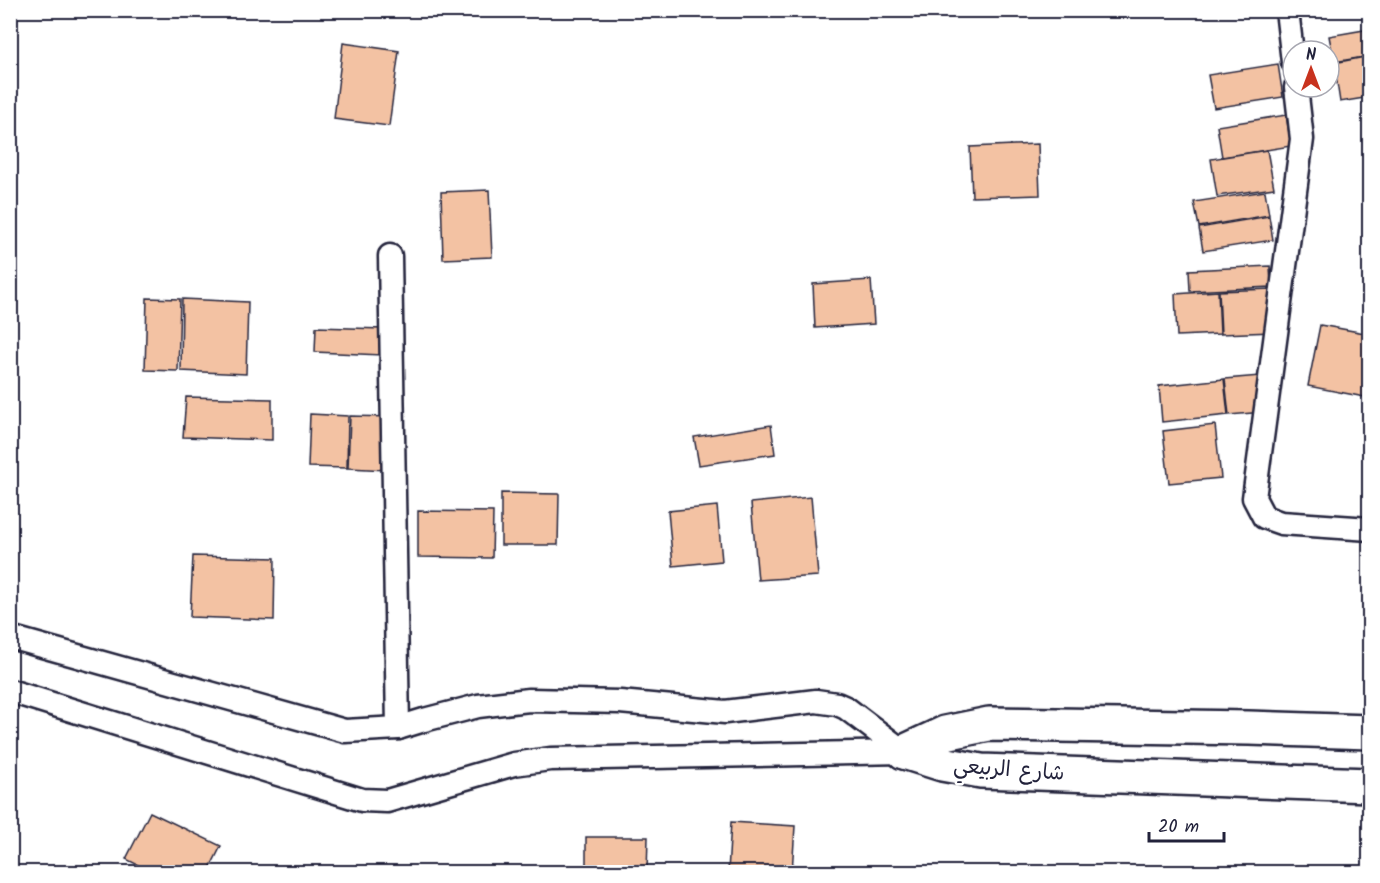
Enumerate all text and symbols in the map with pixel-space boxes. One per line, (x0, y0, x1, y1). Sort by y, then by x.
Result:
north arrow (1281, 39, 1341, 99)
text: N (1306, 43, 1316, 68)
street label: شارع الربيعي (952, 750, 1066, 792)
scale bar (1149, 805, 1224, 843)
text: 20 m (1158, 813, 1199, 842)

